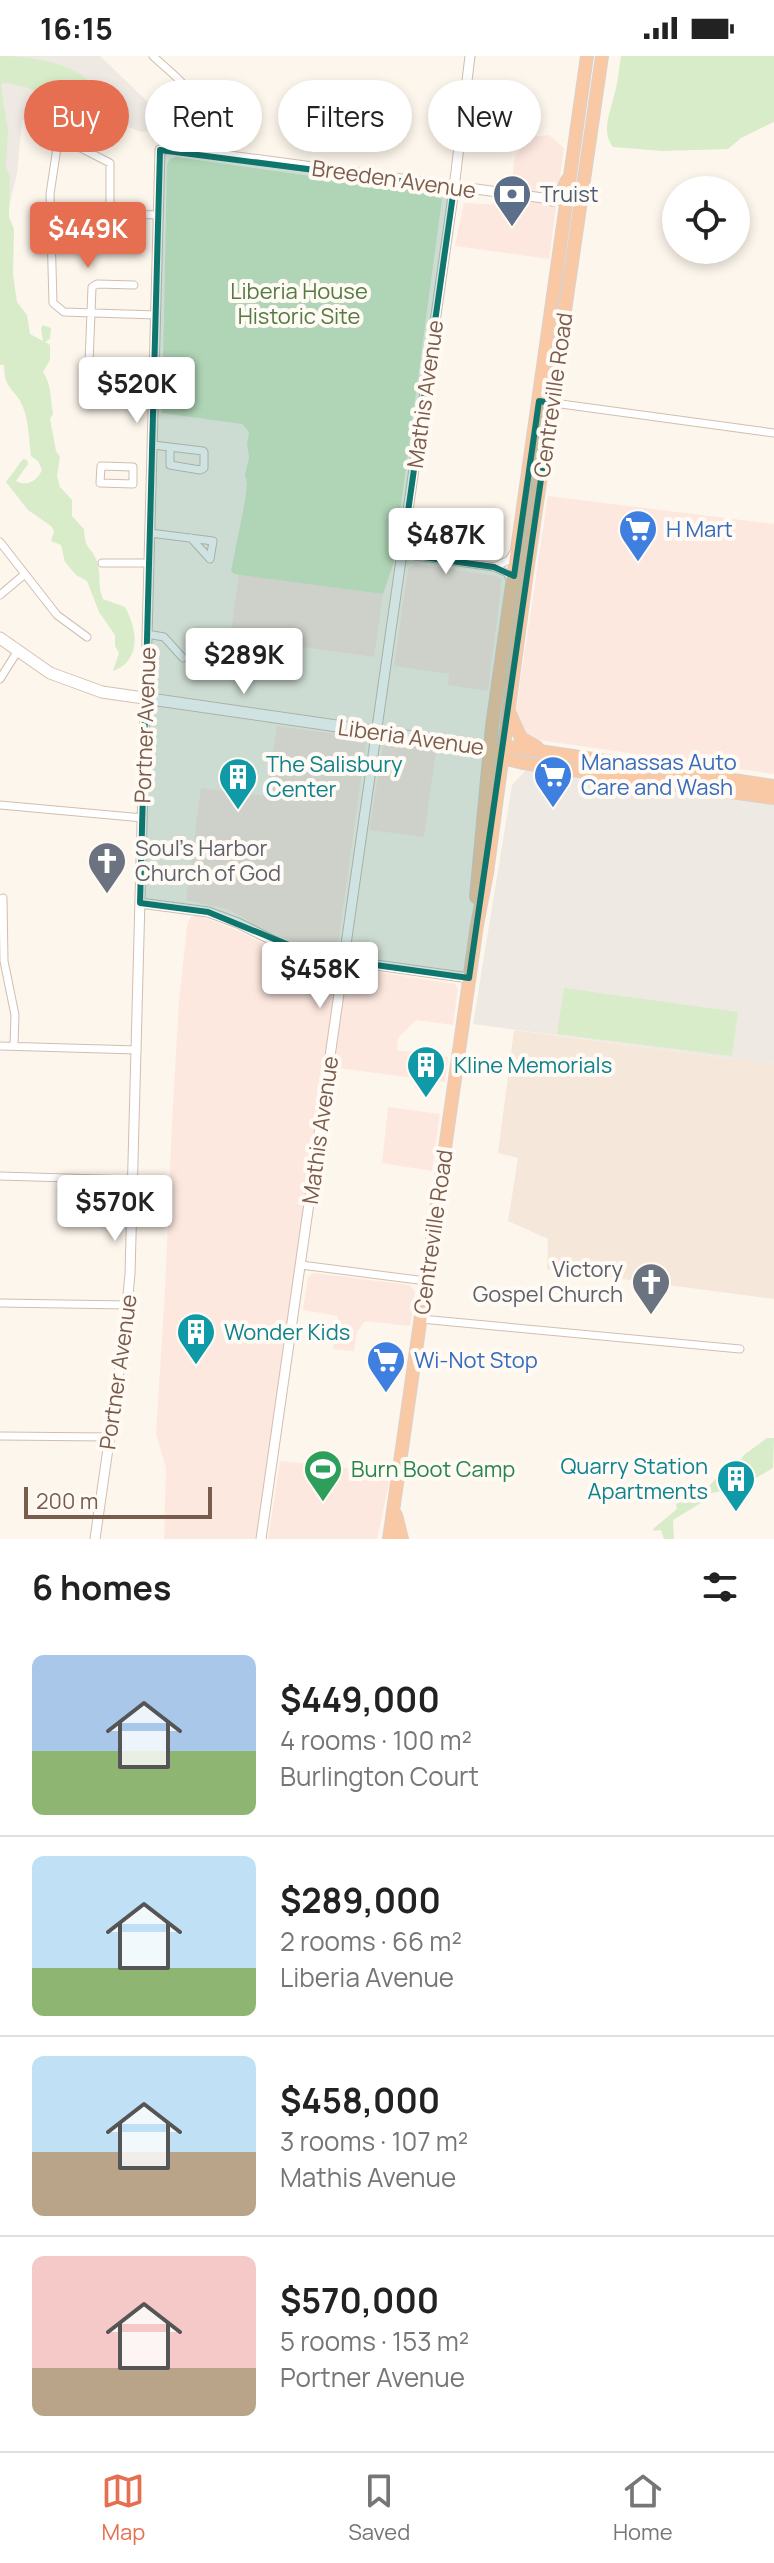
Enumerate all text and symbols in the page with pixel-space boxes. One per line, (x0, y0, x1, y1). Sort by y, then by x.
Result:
text: 16:15 (40, 8, 113, 49)
chip: Buy (24, 80, 129, 152)
chip: Rent (145, 80, 262, 152)
chip: Filters (278, 80, 412, 152)
chip: New (428, 80, 541, 152)
street label: Breeden Avenue (310, 153, 478, 205)
bank icon: Truist (491, 173, 533, 228)
map controls (662, 176, 750, 264)
button: locate (662, 176, 750, 264)
place label: Truist (540, 179, 599, 209)
pin: $449K (32, 202, 144, 270)
text: $449K (48, 210, 128, 246)
park label: Liberia House Historic Site (230, 276, 368, 331)
street label: Centreville Road (527, 311, 579, 479)
street label: Mathis Avenue (400, 318, 450, 470)
pin: $520K (81, 357, 193, 425)
text: $520K (97, 365, 177, 401)
pin: $487K (390, 508, 502, 576)
supermarket icon: H Mart (617, 508, 659, 563)
place label: H Mart (666, 514, 733, 544)
text: $487K (407, 516, 485, 552)
pin: $289K (188, 628, 300, 696)
text: $289K (204, 636, 284, 672)
street label: Portner Avenue (127, 646, 163, 804)
street label: Liberia Avenue (336, 712, 486, 762)
place label: Manassas Auto Care and Wash (581, 747, 737, 802)
place label: The Salisbury Center (266, 749, 403, 804)
supermarket icon: Manassas Auto Care and Wash (532, 754, 574, 809)
building icon: The Salisbury Center (217, 756, 259, 811)
place label: Soul's Harbor Church of God (135, 833, 281, 888)
church icon: Soul's Harbor Church of God (86, 840, 128, 895)
pin: $458K (264, 942, 376, 1010)
text: $458K (280, 950, 360, 986)
building icon: Kline Memorials (405, 1044, 447, 1099)
place label: Kline Memorials (454, 1050, 612, 1080)
street label: Mathis Avenue (295, 1054, 345, 1206)
street label: Centreville Road (407, 1148, 459, 1316)
pin: $570K (59, 1175, 171, 1243)
text: $570K (75, 1183, 155, 1219)
place label: Victory Gospel Church (473, 1254, 623, 1309)
church icon: Victory Gospel Church (630, 1261, 672, 1316)
street label: Portner Avenue (92, 1292, 144, 1452)
building icon: Wonder Kids (175, 1311, 217, 1366)
place label: Wonder Kids (224, 1317, 350, 1347)
supermarket icon: Wi-Not Stop (365, 1339, 407, 1394)
place label: Wi-Not Stop (414, 1345, 538, 1375)
sports icon: Burn Boot Camp (302, 1448, 344, 1503)
place label: Quarry Station Apartments (560, 1451, 708, 1506)
place label: Burn Boot Camp (351, 1454, 515, 1484)
building icon: Quarry Station Apartments (715, 1458, 757, 1513)
scale bar (24, 1483, 212, 1519)
text: 200 m (36, 1486, 98, 1516)
text: 6 homes (32, 1564, 171, 1610)
icon: filters (698, 1565, 742, 1609)
text: $449,000 (280, 1676, 440, 1722)
icon: home (96, 1687, 192, 1783)
text: 4 rooms · 100 m² (280, 1722, 472, 1758)
text: Burlington Court (280, 1758, 479, 1794)
text: $289,000 (280, 1877, 441, 1923)
icon: home (96, 1888, 192, 1984)
text: 2 rooms · 66 m² (280, 1923, 462, 1959)
text: Liberia Avenue (280, 1959, 454, 1995)
text: $458,000 (280, 2077, 440, 2123)
icon: home (96, 2088, 192, 2184)
text: 3 rooms · 107 m² (280, 2123, 468, 2159)
text: Mathis Avenue (280, 2159, 456, 2195)
text: $570,000 (280, 2277, 439, 2323)
icon: home (96, 2288, 192, 2384)
text: 5 rooms · 153 m² (280, 2323, 469, 2359)
text: Portner Avenue (280, 2359, 465, 2395)
tab: Map (101, 2469, 145, 2547)
tab: Saved (348, 2469, 410, 2547)
tab: Home (613, 2469, 673, 2547)

